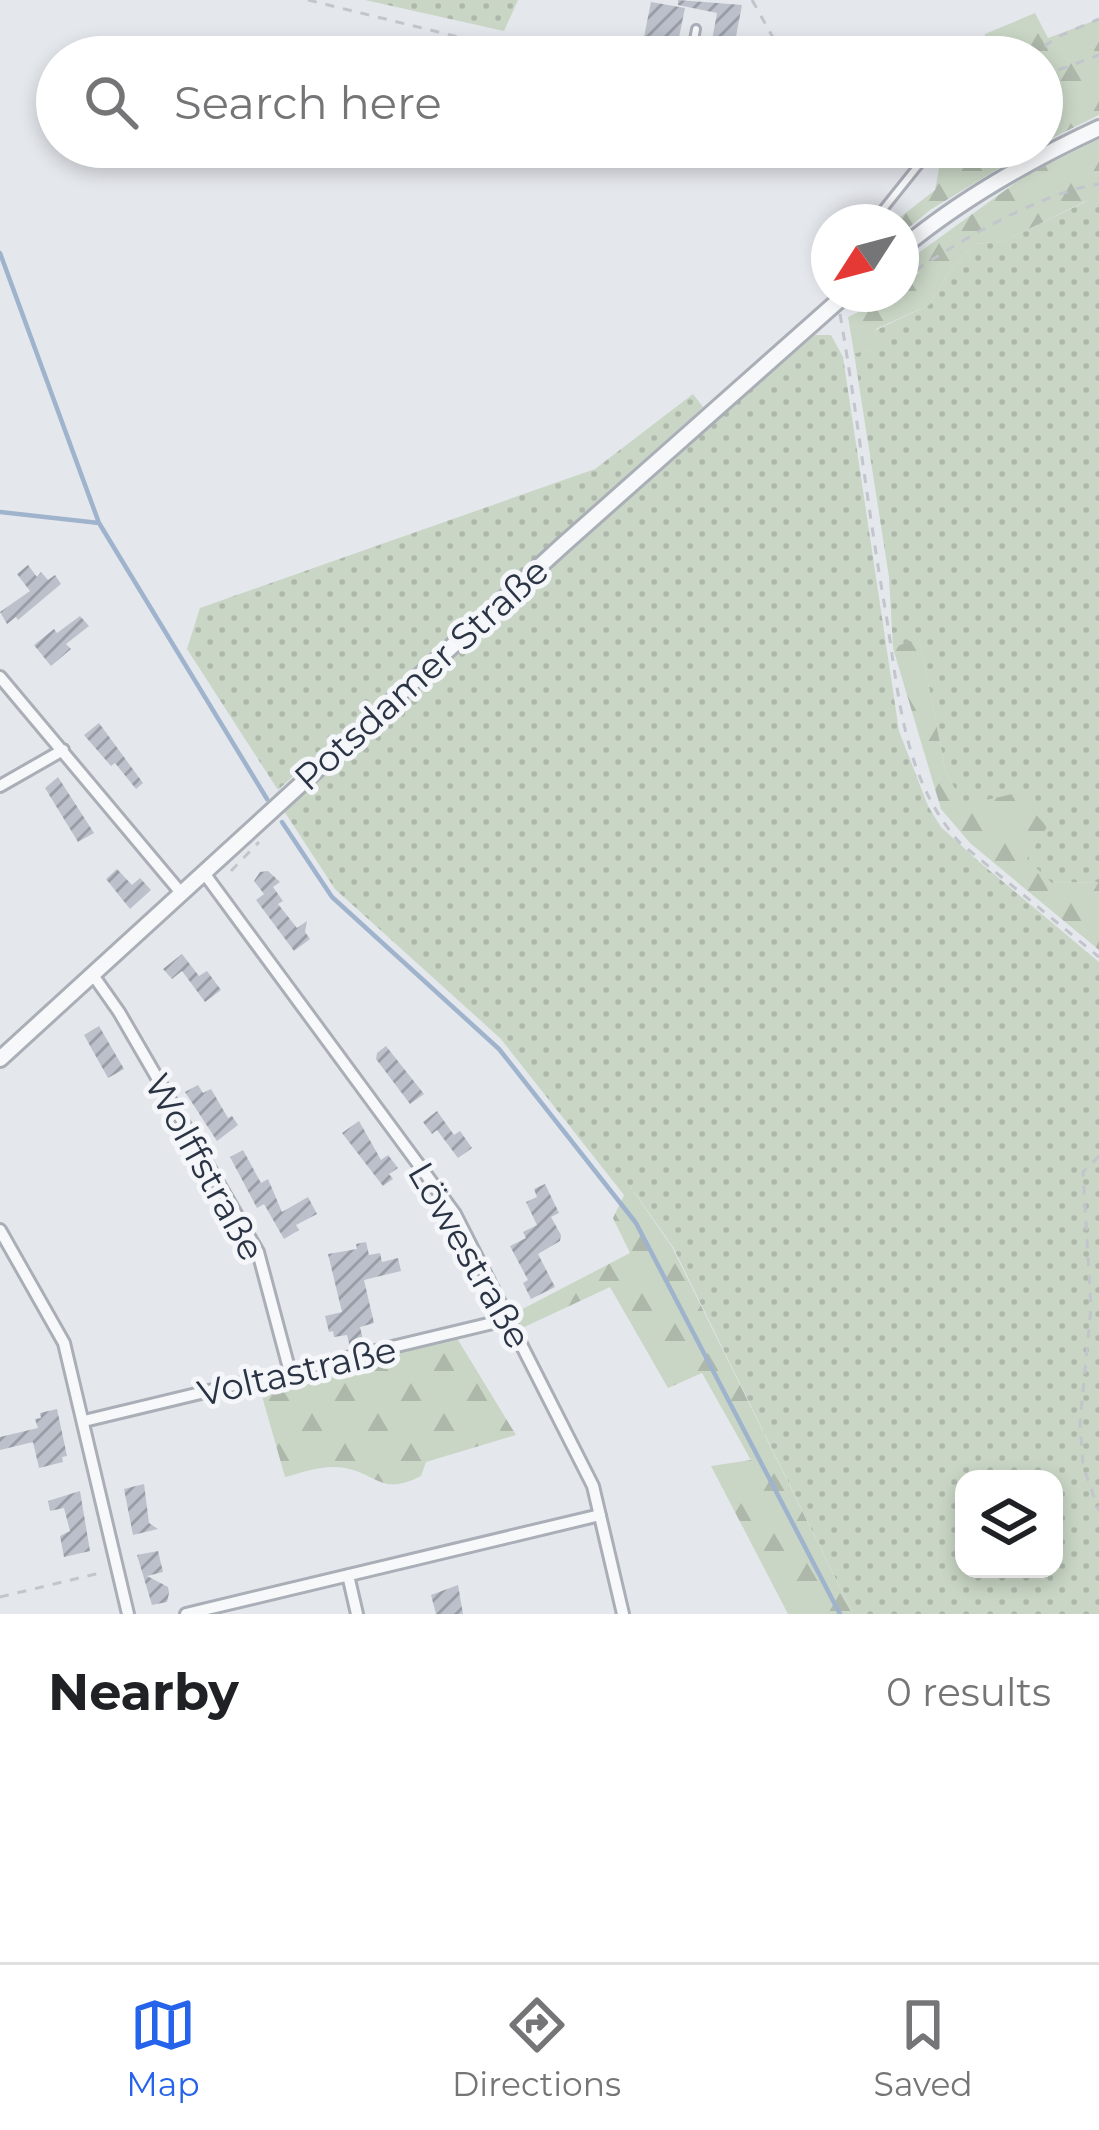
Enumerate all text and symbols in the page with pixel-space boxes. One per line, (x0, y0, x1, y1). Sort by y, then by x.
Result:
search box (36, 36, 1063, 168)
icon: search (78, 69, 144, 135)
text: Search here (174, 75, 442, 130)
north arrow (811, 204, 919, 312)
street label: Potsdamer Straße (285, 548, 557, 800)
street label: Wolffstraße (136, 1066, 274, 1268)
street label: Löwestraße (399, 1154, 541, 1356)
street label: Voltastraße (193, 1327, 401, 1415)
map controls (955, 1470, 1063, 1578)
button: layers (955, 1470, 1063, 1578)
text: Nearby (48, 1661, 239, 1723)
text: 0 results (886, 1668, 1051, 1716)
tab: Map (126, 1992, 200, 2104)
tab: Directions (452, 1992, 621, 2104)
tab: Saved (874, 1992, 973, 2104)

